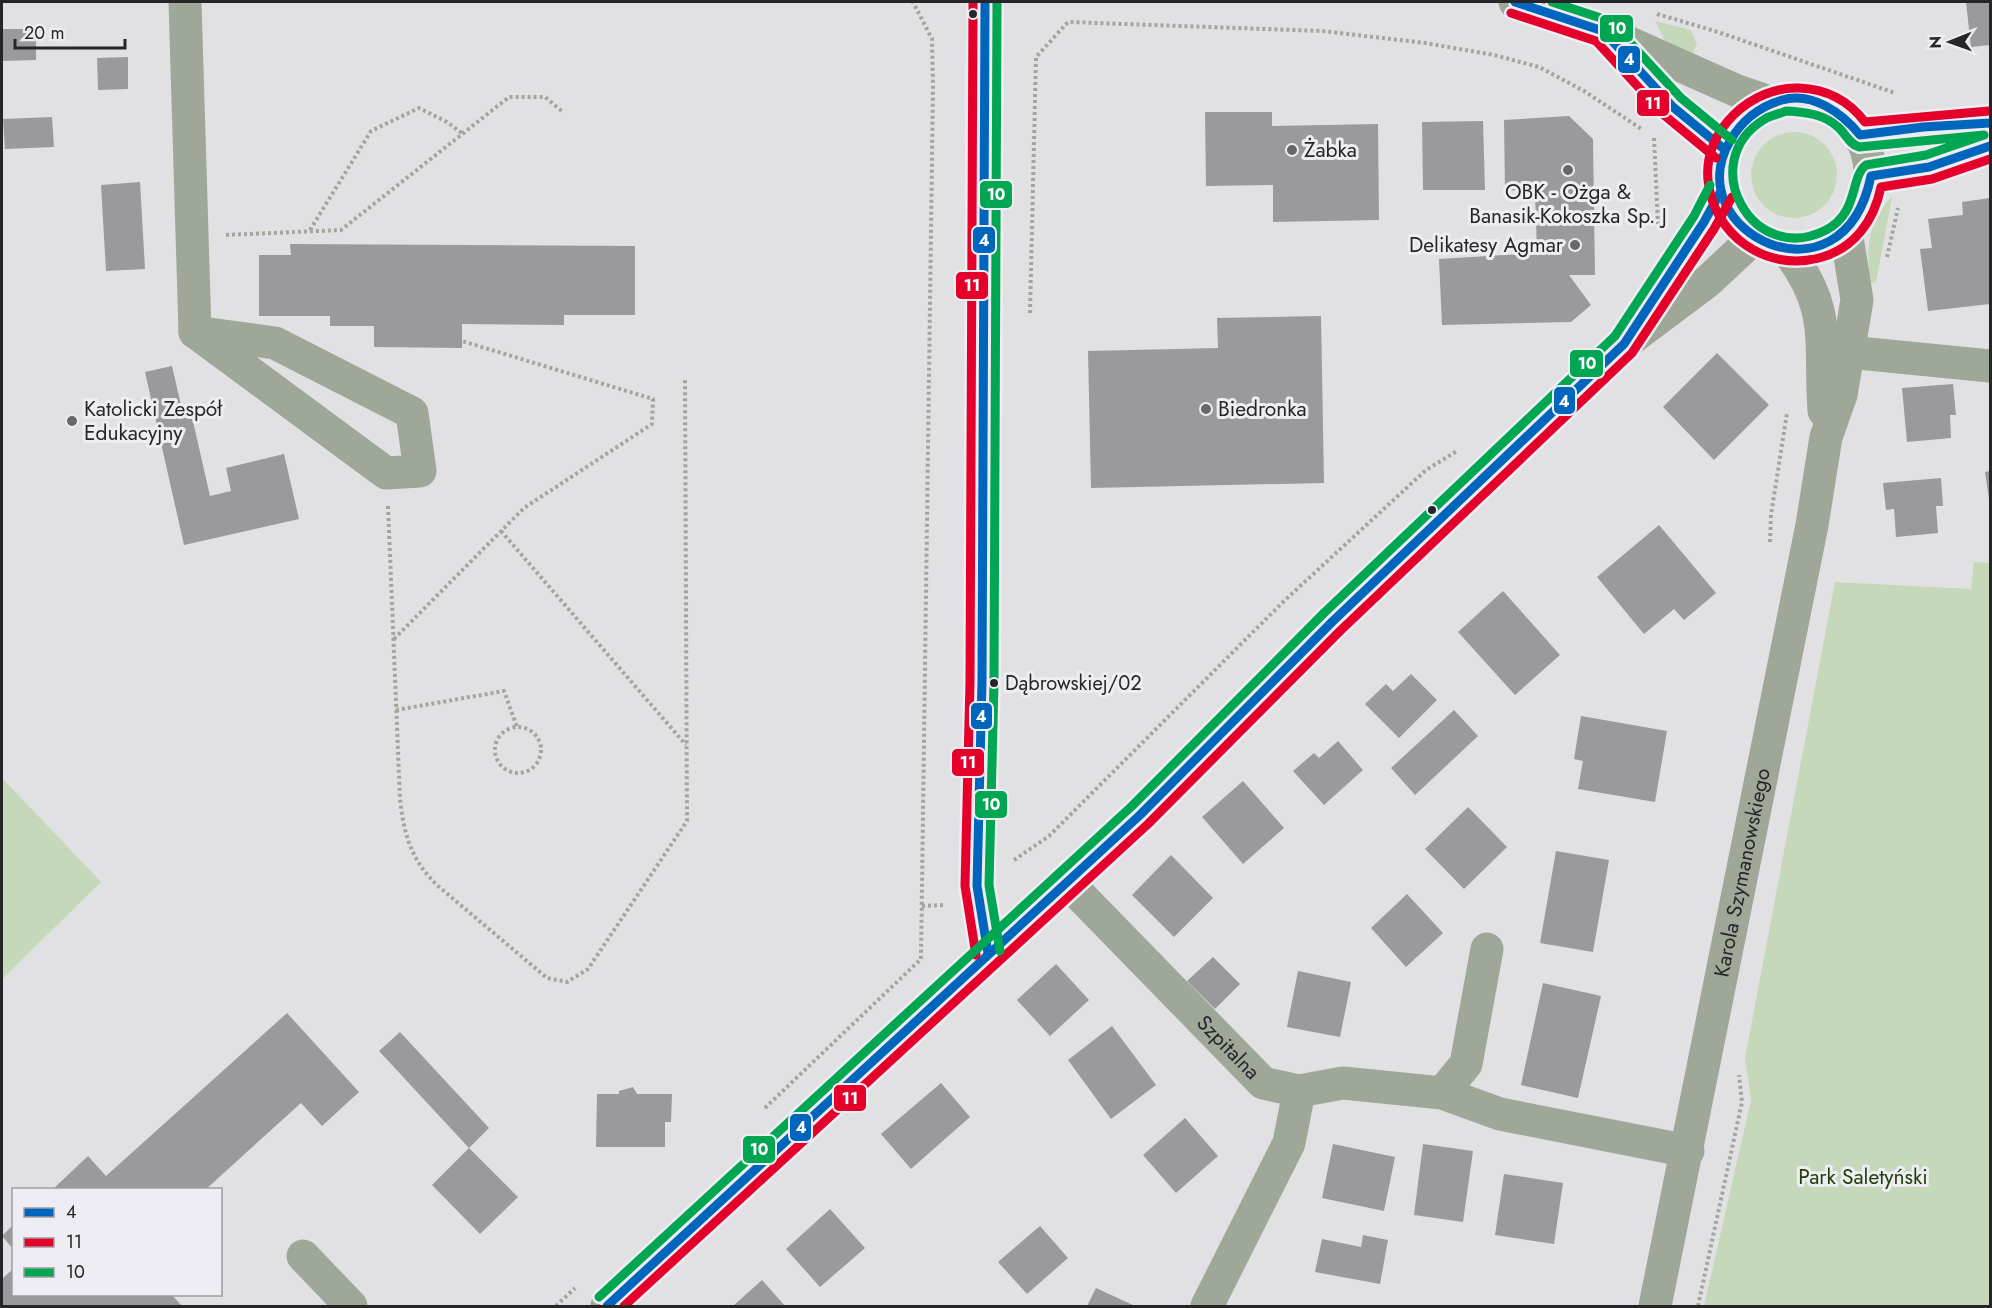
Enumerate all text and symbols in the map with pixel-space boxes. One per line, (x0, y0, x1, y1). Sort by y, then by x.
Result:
unlabelled marker (967, 8, 979, 20)
scale bar (15, 12, 124, 50)
north arrow (1920, 12, 1980, 72)
line badge: 10 (1599, 14, 1634, 43)
text: 10 (1608, 17, 1626, 40)
text: 20 m (24, 20, 64, 46)
text: N (1924, 36, 1947, 49)
line badge: 4 (1617, 45, 1641, 74)
text: 4 (1623, 48, 1635, 71)
line badge: 11 (1636, 89, 1670, 117)
text: 11 (1645, 92, 1661, 115)
place label: Żabka (1304, 135, 1357, 165)
marker: Żabka (1285, 143, 1299, 157)
marker: OBK - Ożga & Banasik-Kokoszka Sp. J (1561, 163, 1575, 177)
place label: OBK - Ożga & Banasik-Kokoszka Sp. J (1469, 177, 1667, 231)
line badge: 10 (979, 180, 1013, 209)
text: 10 (987, 183, 1005, 206)
line badge: 4 (972, 226, 996, 254)
text: 4 (978, 229, 990, 252)
place label: Delikatesy Agmar (1409, 230, 1564, 260)
marker: Delikatesy Agmar (1568, 238, 1582, 252)
line badge: 11 (955, 271, 989, 300)
text: 11 (964, 274, 980, 297)
line badge: 10 (1569, 349, 1604, 378)
text: 10 (1578, 352, 1596, 375)
line badge: 4 (1553, 386, 1576, 415)
text: 4 (1558, 390, 1570, 413)
place label: Katolicki Zespół Edukacyjny (84, 394, 223, 448)
place label: Biedronka (1218, 394, 1307, 424)
marker: Biedronka (1199, 402, 1213, 416)
marker: Katolicki Zespół Edukacyjny (65, 414, 79, 428)
unlabelled marker (1426, 504, 1438, 516)
place label: Dąbrowskiej/02 (1005, 669, 1142, 698)
marker: Dąbrowskiej/02 (988, 677, 1000, 689)
line badge: 4 (970, 702, 993, 730)
text: 4 (975, 705, 987, 728)
line badge: 11 (951, 748, 985, 777)
text: 11 (960, 751, 976, 774)
street label: Karola Szymanowskiego (1706, 765, 1778, 980)
line badge: 10 (974, 790, 1008, 819)
text: 10 (982, 793, 1000, 816)
street label: Szpitalna (1190, 1008, 1267, 1086)
line badge: 11 (833, 1084, 867, 1112)
text: 11 (842, 1087, 858, 1110)
line badge: 4 (789, 1113, 812, 1142)
text: 4 (795, 1116, 807, 1139)
line badge: 10 (742, 1135, 776, 1164)
text: 10 (750, 1138, 768, 1161)
park label: Park Saletyński (1798, 1162, 1928, 1192)
legend (12, 1188, 222, 1296)
text: 4 (66, 1199, 77, 1225)
text: 11 (66, 1229, 82, 1255)
text: 10 (66, 1259, 85, 1285)

